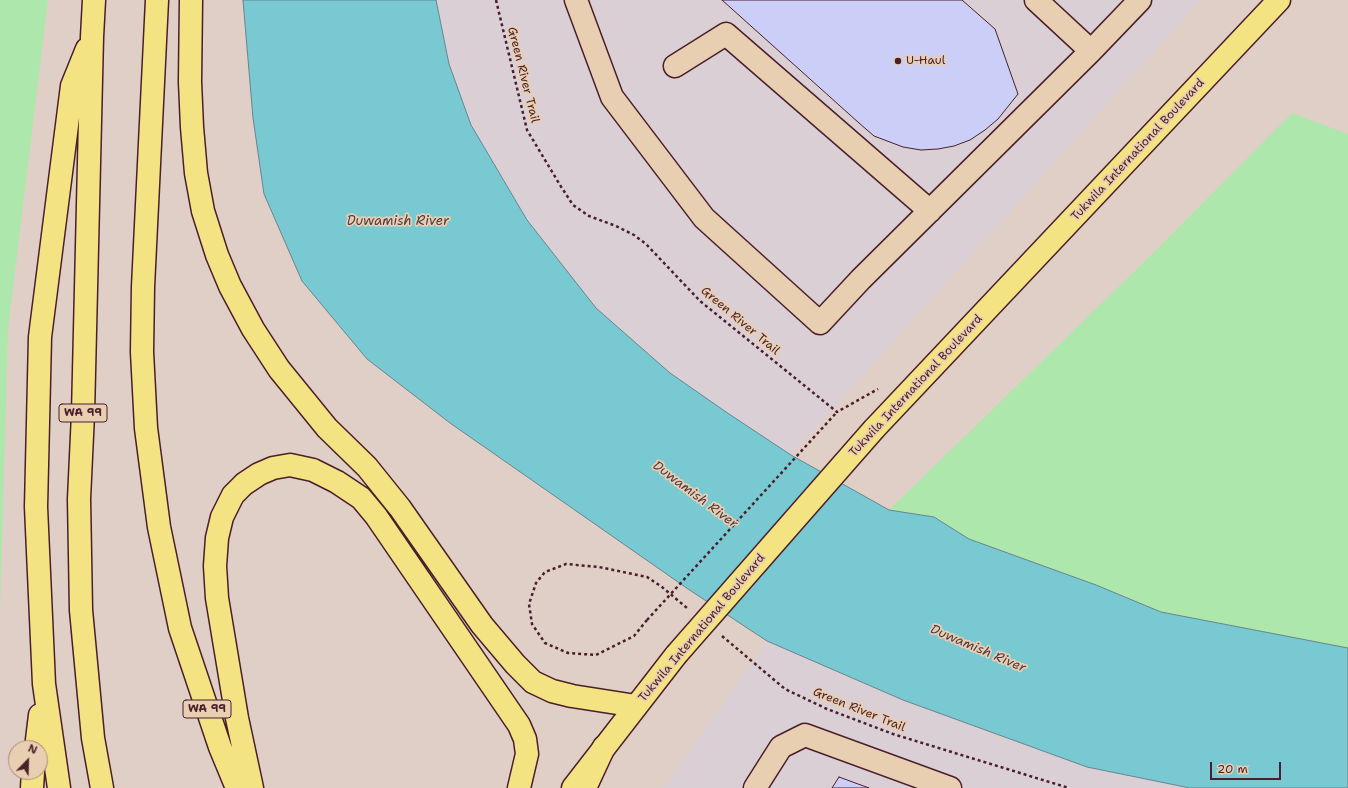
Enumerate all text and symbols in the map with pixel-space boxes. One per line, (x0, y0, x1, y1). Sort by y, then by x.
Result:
street label: Green River Trail (504, 25, 542, 125)
place label: U-Haul (906, 54, 945, 68)
marker: U-Haul (893, 56, 903, 66)
street label: Tukwila International Boulevard (1068, 76, 1208, 224)
water label: Duwamish River (347, 214, 449, 230)
street label: Green River Trail (698, 284, 782, 358)
street label: Tukwila International Boulevard (846, 312, 986, 460)
road number: WA 99 (59, 404, 107, 422)
water label: Duwamish River (649, 458, 741, 532)
street label: Tukwila International Boulevard (636, 551, 768, 705)
water label: Duwamish River (928, 622, 1028, 676)
street label: Green River Trail (811, 685, 907, 735)
road number: WA 99 (183, 700, 231, 718)
north arrow (8, 740, 48, 780)
text: N (26, 741, 39, 758)
scale bar (1212, 754, 1283, 780)
text: 20 m (1217, 761, 1248, 777)

